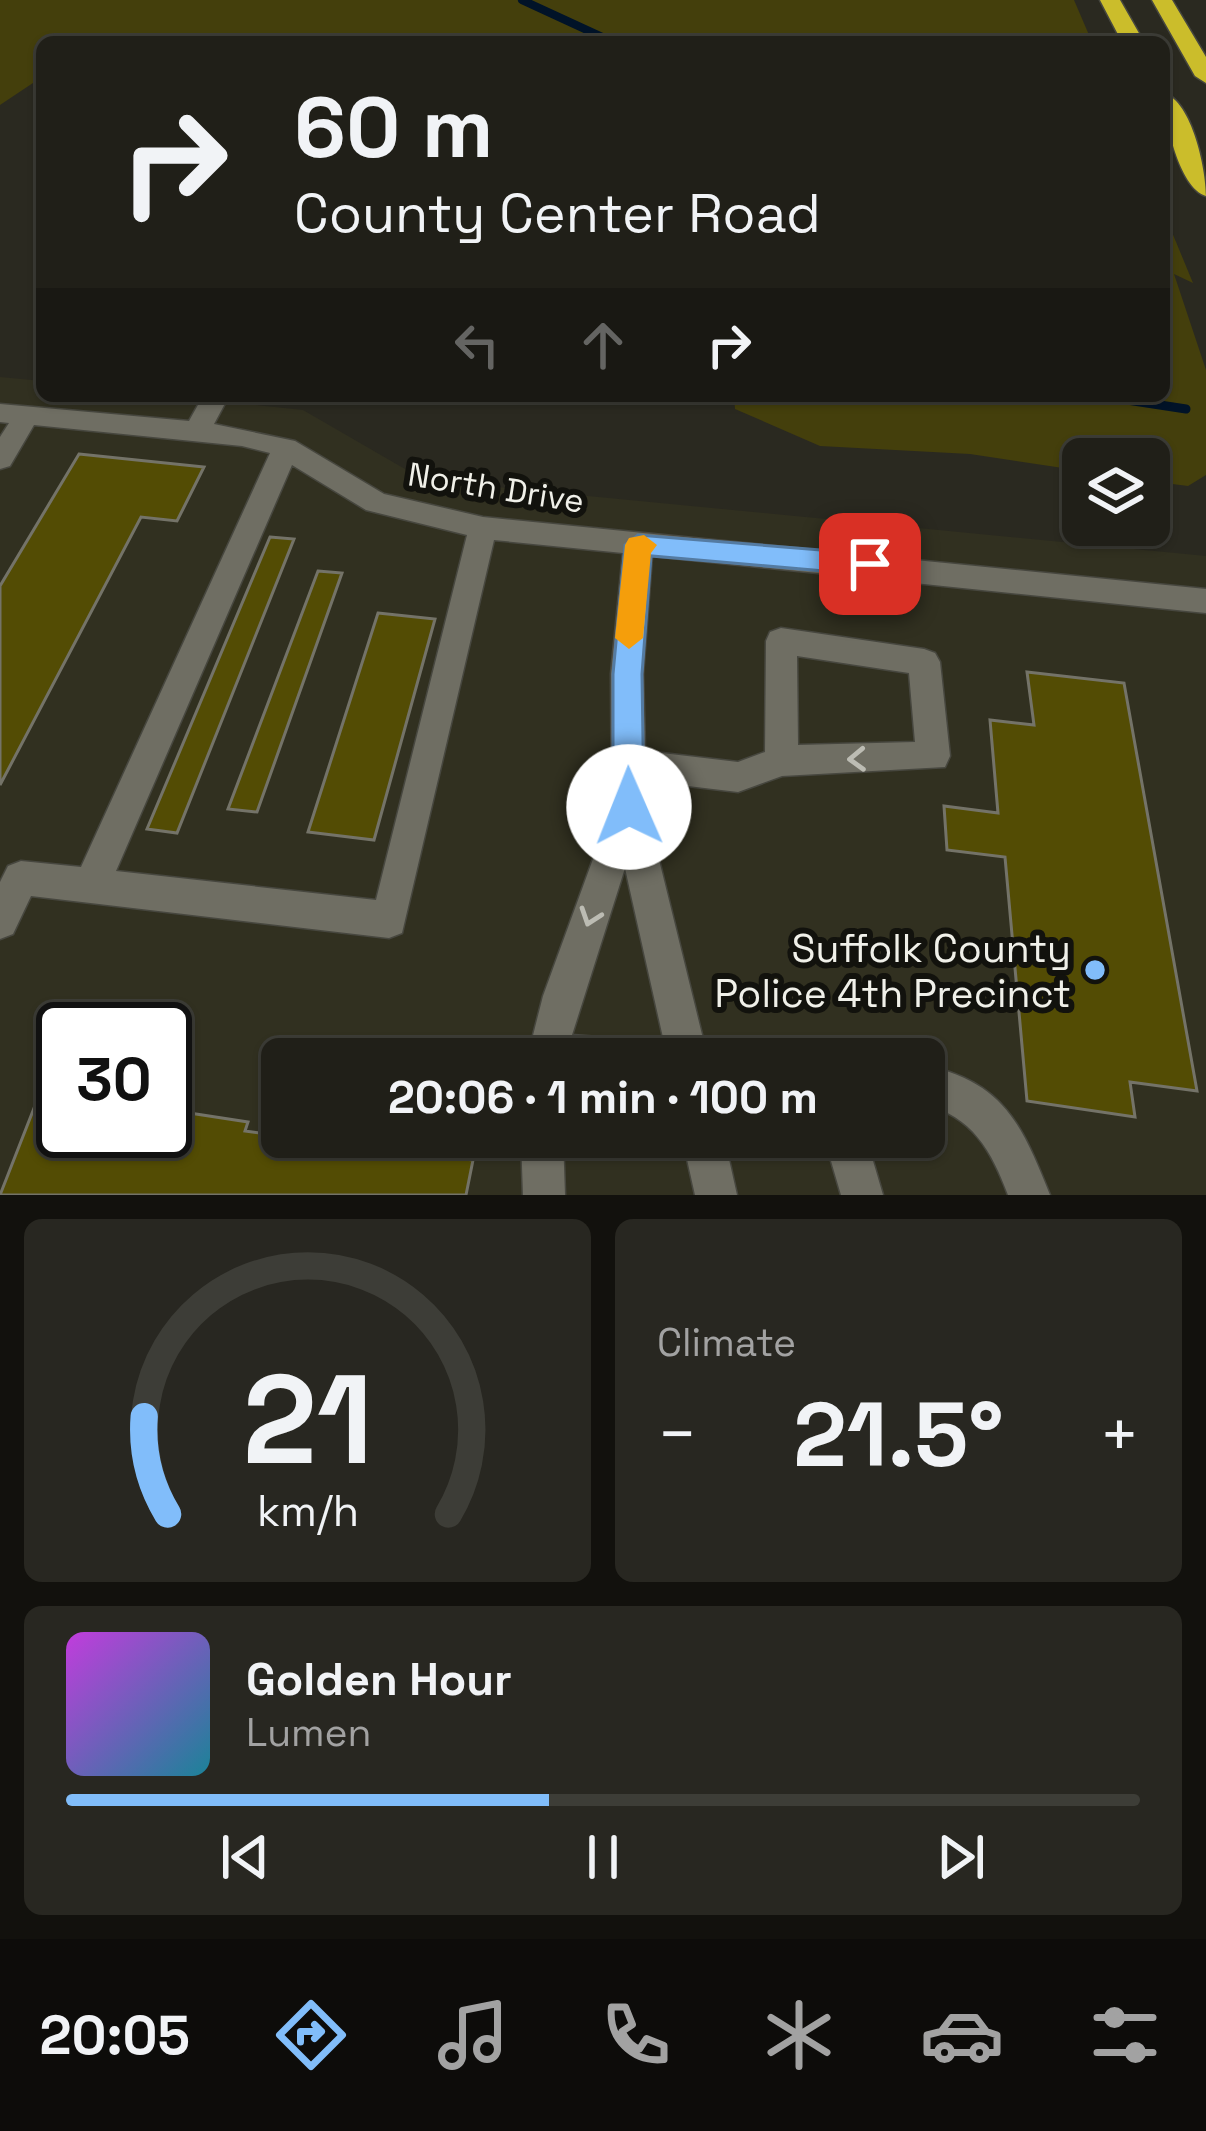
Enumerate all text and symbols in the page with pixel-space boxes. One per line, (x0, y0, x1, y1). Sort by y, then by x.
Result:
text: 60 m (294, 74, 493, 182)
icon: right (96, 84, 252, 240)
text: County Center Road (294, 179, 821, 248)
icon: left (444, 312, 510, 378)
icon: ahead (570, 312, 636, 378)
icon: right (696, 312, 762, 378)
map controls (1062, 438, 1170, 546)
button: layers (1062, 438, 1170, 546)
street label: North Drive (405, 453, 587, 523)
pin (819, 513, 921, 615)
icon: arrive (837, 531, 903, 597)
position arrow (566, 744, 692, 870)
one-way arrow (847, 745, 866, 771)
one-way arrow (580, 905, 604, 926)
place label: Suffolk County Police 4th Precinct (714, 924, 1071, 1018)
marker: Suffolk County Police 4th Precinct (1082, 957, 1108, 983)
speed limit sign: 30 (36, 1002, 192, 1158)
text: 20:06 · 1 min · 100 m (388, 1069, 818, 1126)
text: Climate (657, 1318, 796, 1367)
text: 21 (242, 1340, 373, 1499)
text: 21.5° (793, 1377, 1004, 1492)
text: − (657, 1392, 698, 1476)
text: + (1099, 1392, 1140, 1476)
text: km/h (256, 1483, 359, 1538)
text: Golden Hour (246, 1651, 512, 1708)
text: Lumen (246, 1708, 372, 1757)
icon: previous (212, 1824, 278, 1890)
icon: pause (570, 1824, 636, 1890)
icon: next (928, 1824, 994, 1890)
icon: directions (269, 1993, 353, 2077)
icon: music (431, 1993, 515, 2077)
icon: phone (594, 1993, 678, 2077)
icon: climate (757, 1993, 841, 2077)
icon: car (920, 1993, 1004, 2077)
icon: filters (1083, 1993, 1167, 2077)
text: 20:05 (39, 2001, 190, 2070)

